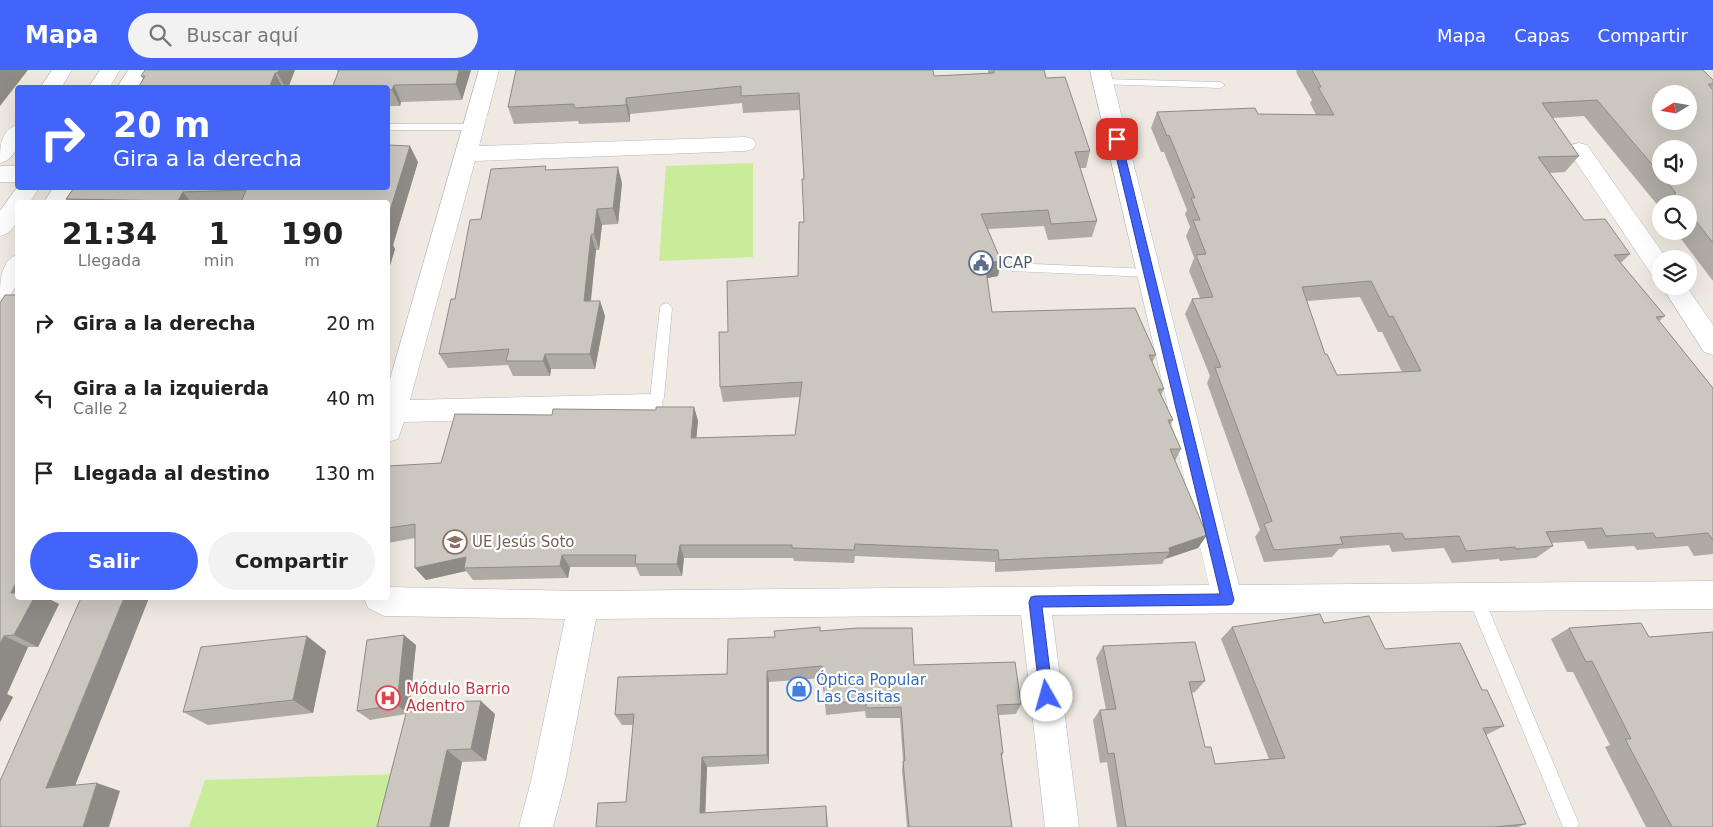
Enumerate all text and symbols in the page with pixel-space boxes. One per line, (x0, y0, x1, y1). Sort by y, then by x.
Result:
search box (128, 13, 478, 58)
text: Mapa (25, 21, 98, 49)
icon: search (146, 21, 174, 49)
text: Buscar aquí (186, 24, 298, 46)
text: Mapa (1437, 25, 1486, 46)
text: Capas (1514, 25, 1570, 46)
text: Compartir (1598, 25, 1688, 46)
north arrow (1652, 85, 1698, 130)
map controls (1652, 85, 1697, 295)
icon: right (30, 105, 95, 170)
text: 20 m (113, 105, 210, 145)
pin (1096, 118, 1138, 160)
icon: arrive (1103, 125, 1131, 153)
button: sound (1652, 140, 1697, 185)
text: Gira a la derecha (113, 146, 302, 171)
button: search (1652, 195, 1697, 240)
text: 21:34 (62, 216, 157, 251)
text: 1 (208, 216, 229, 251)
text: 190 (281, 216, 343, 251)
public building icon: ICAP (968, 250, 994, 276)
button: layers (1652, 250, 1697, 295)
text: Llegada (78, 251, 141, 270)
text: min (204, 251, 234, 270)
text: m (304, 251, 320, 270)
place label: ICAP (998, 254, 1032, 272)
icon: right (30, 309, 58, 337)
text: Gira a la derecha (73, 312, 256, 334)
text: 20 m (326, 312, 375, 334)
text: Gira a la izquierda (73, 377, 269, 399)
icon: left (30, 384, 58, 412)
text: 40 m (326, 387, 375, 409)
text: Calle 2 (73, 399, 128, 418)
icon: arrive (30, 459, 58, 487)
text: Llegada al destino (73, 462, 270, 484)
text: 130 m (314, 462, 375, 484)
school or university icon: UE Jesús Soto (442, 529, 468, 555)
button: Salir (30, 532, 198, 590)
button: Compartir (208, 532, 375, 590)
place label: UE Jesús Soto (472, 533, 575, 551)
position arrow (1020, 669, 1072, 721)
place label: Óptica Popular Las Casitas (816, 670, 927, 706)
shop icon: Óptica Popular Las Casitas (786, 676, 812, 702)
place label: Módulo Barrio Adentro (406, 680, 510, 715)
hospital icon: Módulo Barrio Adentro (375, 685, 401, 711)

